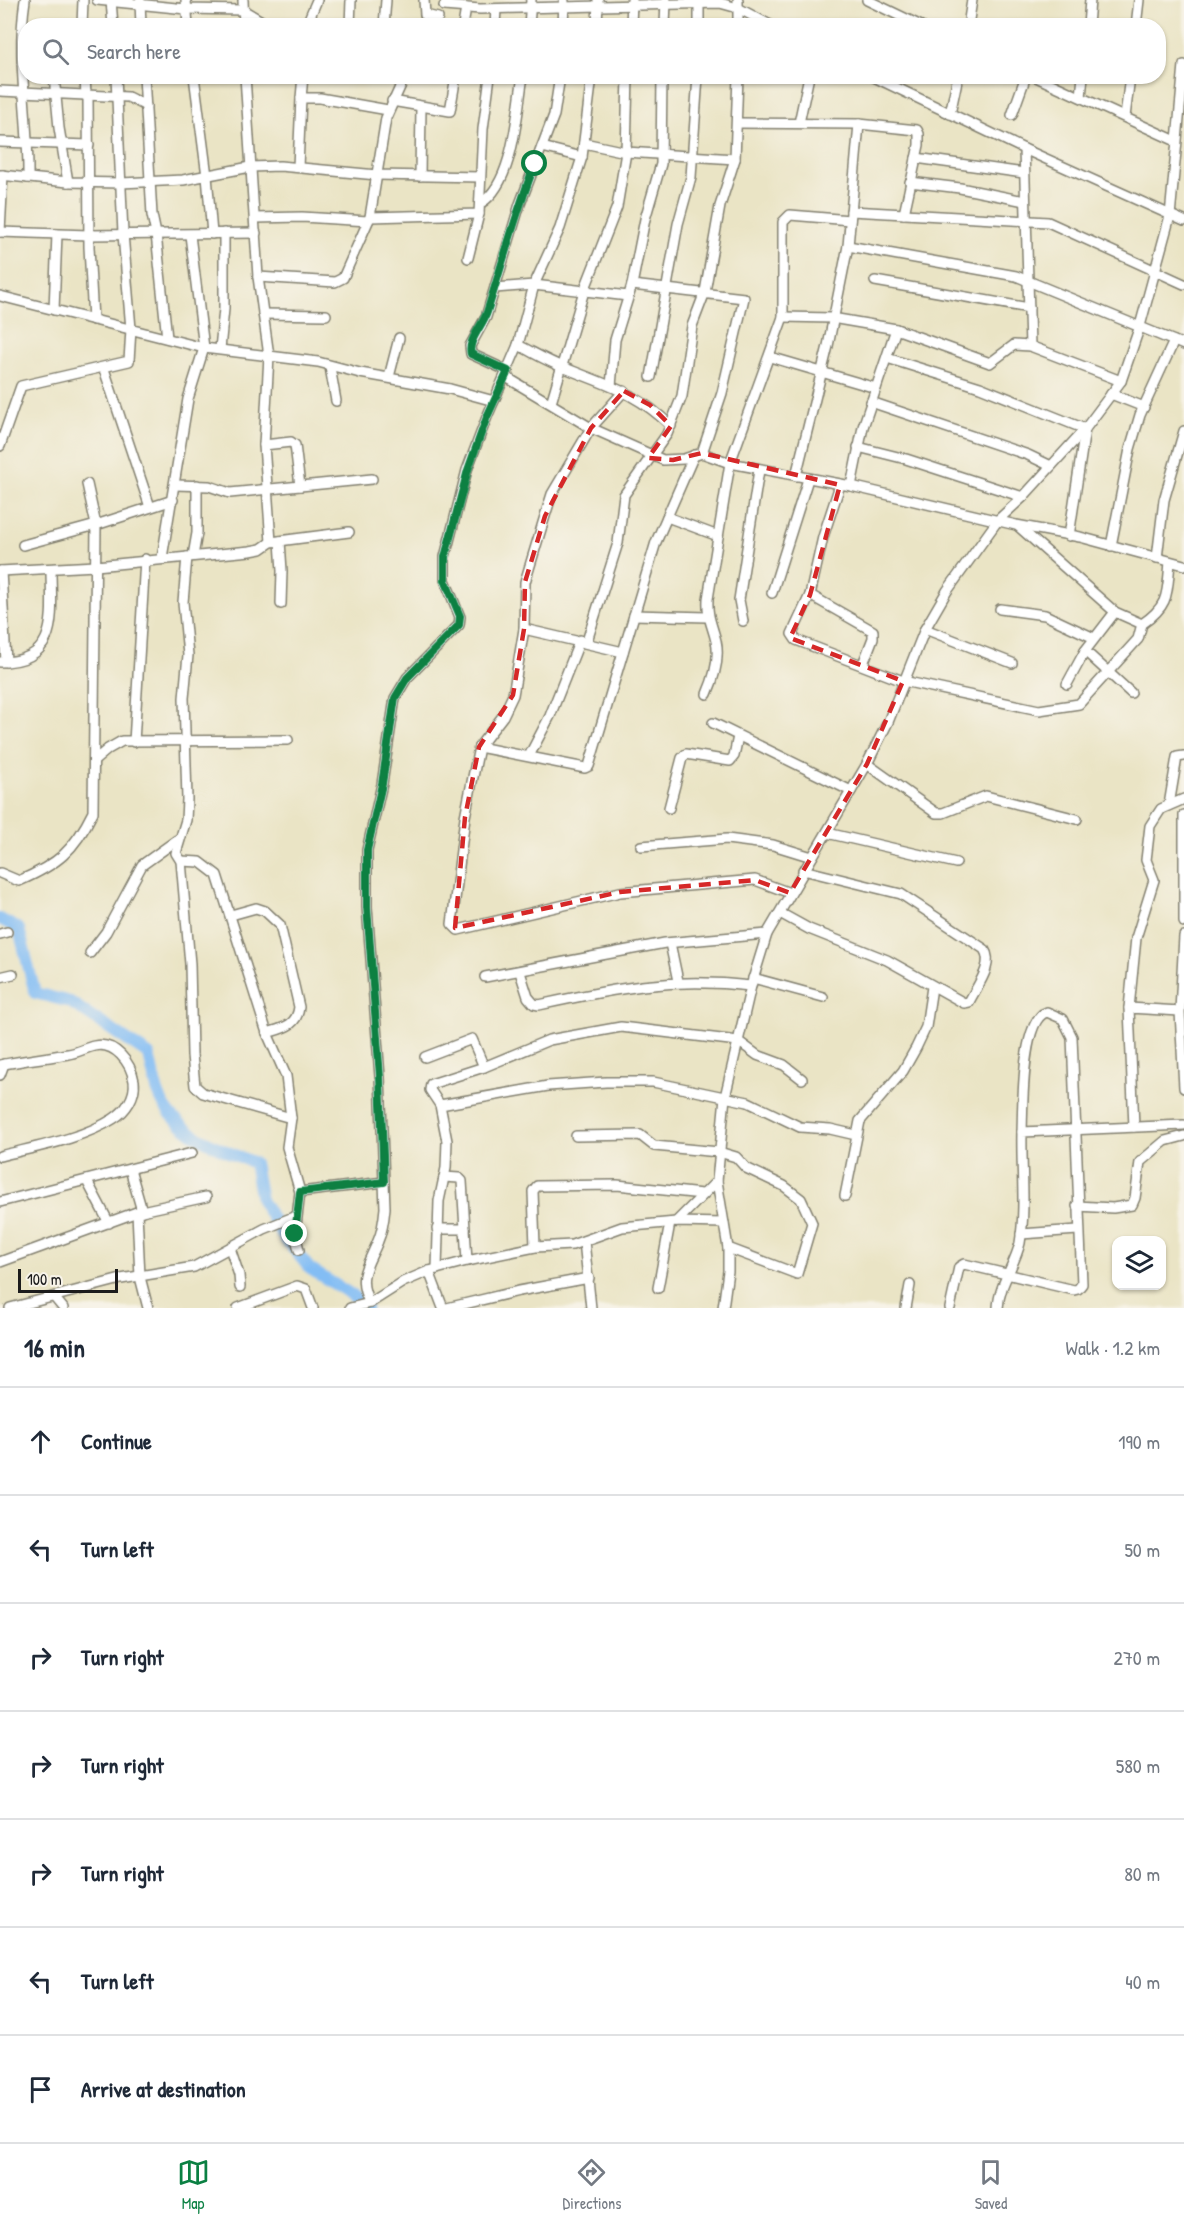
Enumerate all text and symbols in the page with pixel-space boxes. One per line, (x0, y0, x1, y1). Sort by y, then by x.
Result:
search box (18, 18, 1166, 84)
icon: search (39, 35, 72, 68)
text: Search here (87, 36, 181, 66)
route start (521, 150, 547, 176)
route end (281, 1220, 307, 1246)
map controls (1112, 1236, 1166, 1290)
button: layers (1112, 1236, 1166, 1290)
scale bar (18, 1266, 118, 1294)
text: 100 m (27, 1268, 62, 1290)
text: 16 min (24, 1330, 85, 1365)
text: Walk · 1.2 km (1066, 1334, 1160, 1361)
icon: ahead (24, 1425, 57, 1458)
text: Continue (81, 1426, 152, 1456)
text: 190 m (1118, 1428, 1160, 1455)
icon: left (24, 1533, 57, 1566)
text: Turn left (81, 1534, 154, 1564)
text: 50 m (1124, 1536, 1160, 1563)
icon: right (24, 1641, 57, 1674)
text: Turn right (81, 1642, 164, 1672)
text: 270 m (1114, 1644, 1160, 1671)
icon: right (24, 1749, 57, 1782)
text: Turn right (81, 1750, 164, 1780)
text: 580 m (1116, 1752, 1160, 1779)
icon: right (24, 1857, 57, 1890)
text: Turn right (81, 1858, 164, 1888)
text: 80 m (1124, 1860, 1160, 1887)
icon: left (24, 1965, 57, 1998)
text: Turn left (81, 1966, 154, 1996)
text: 40 m (1125, 1968, 1160, 1995)
icon: arrive (24, 2073, 57, 2106)
text: Arrive at destination (81, 2074, 246, 2104)
tab: Map (177, 2156, 210, 2214)
tab: Directions (563, 2156, 621, 2214)
tab: Saved (974, 2156, 1007, 2214)

